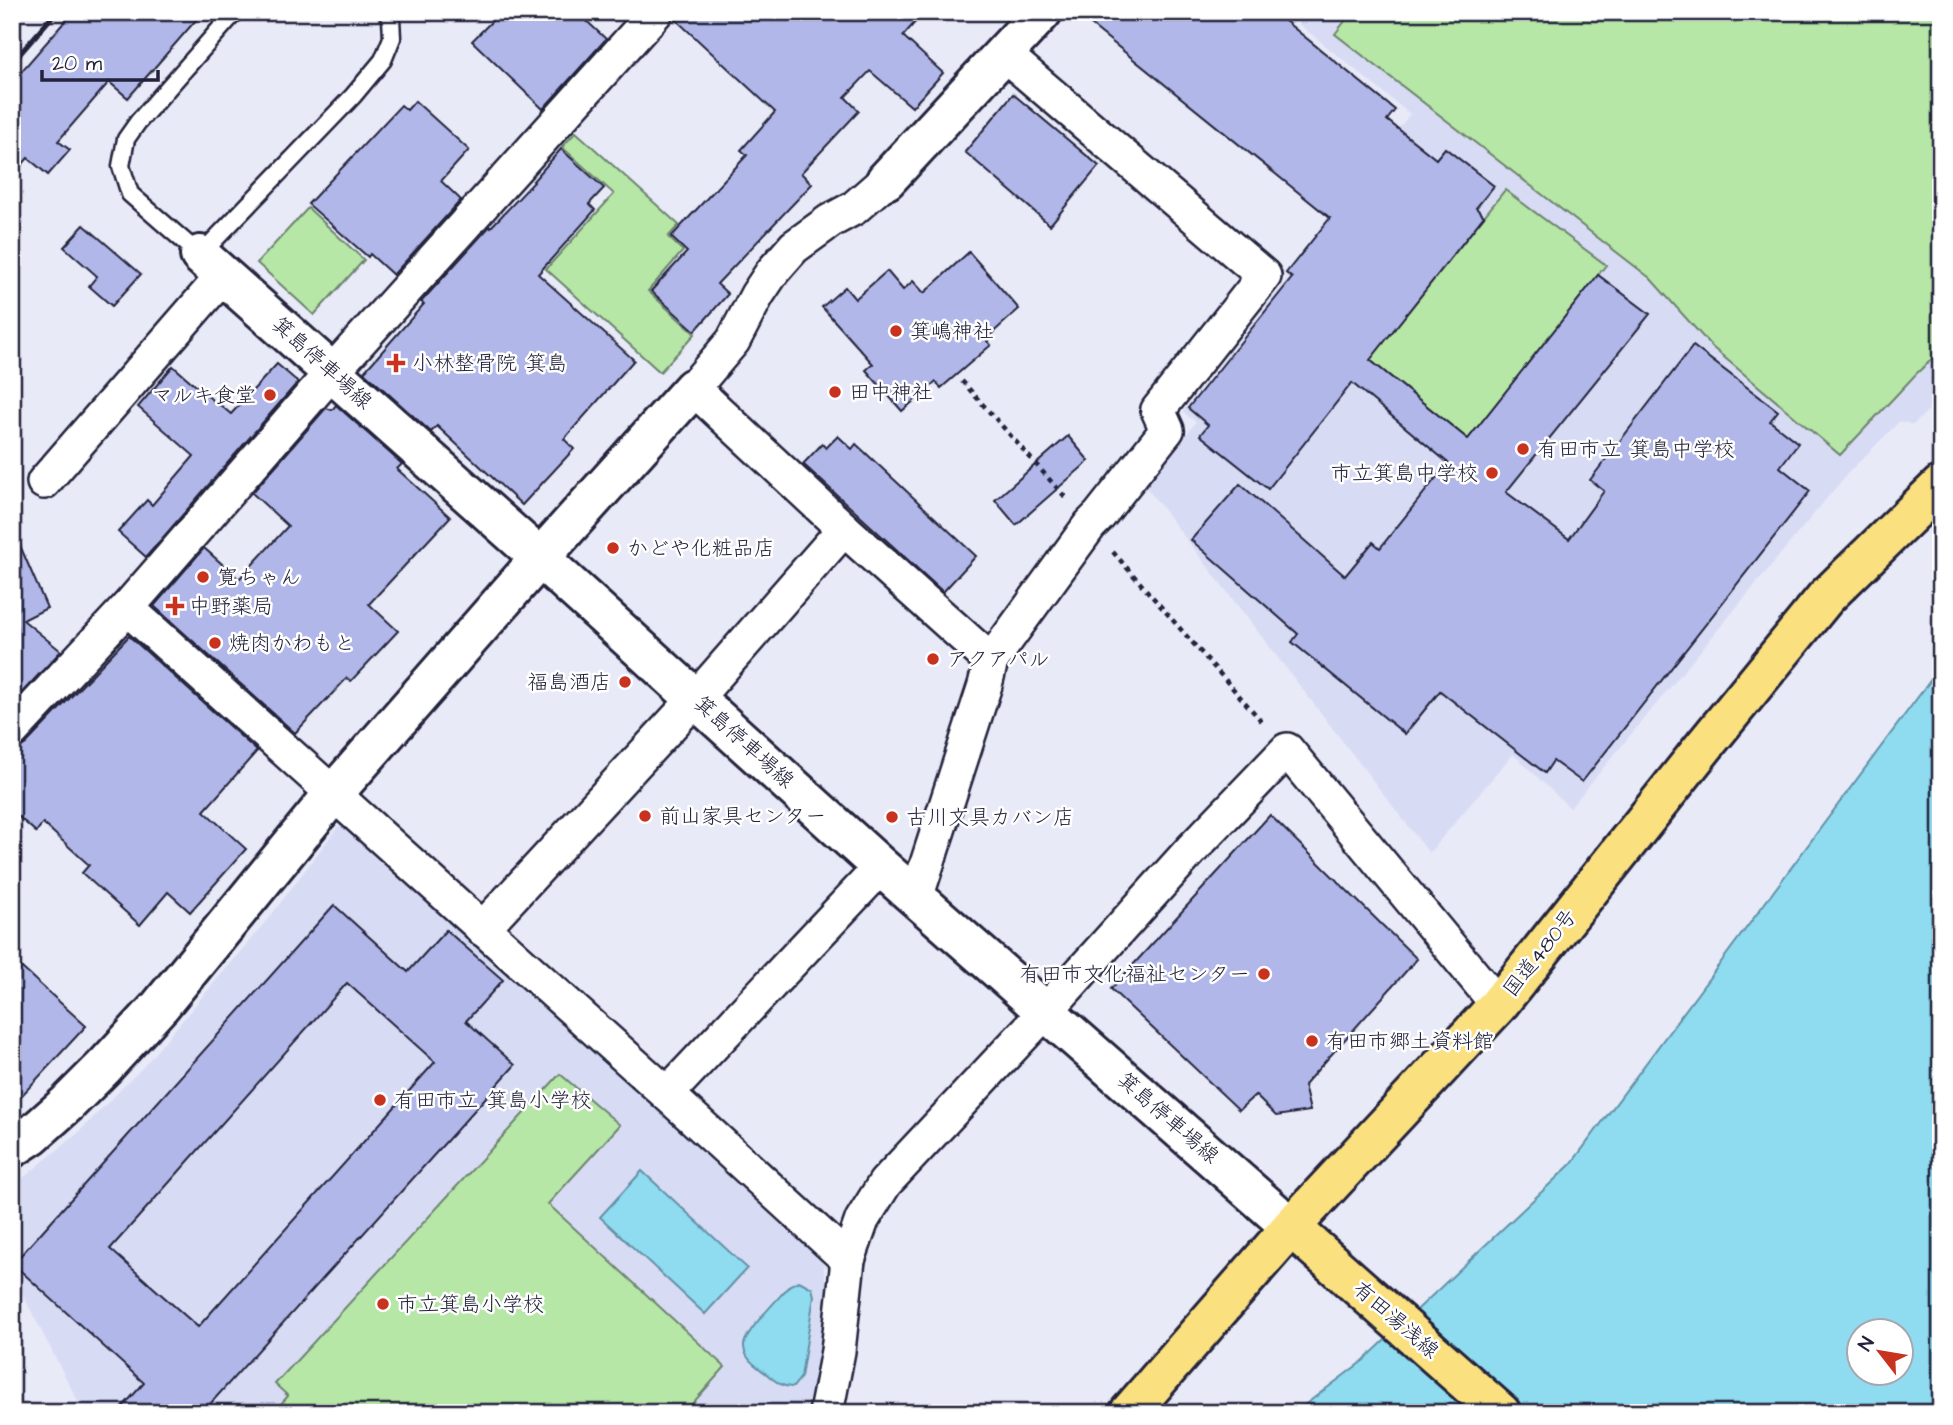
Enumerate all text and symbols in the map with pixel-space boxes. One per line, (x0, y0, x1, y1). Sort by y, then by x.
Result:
scale bar (42, 38, 158, 82)
text: 20 m (52, 49, 103, 78)
street label: 箕島停車場線 (265, 310, 379, 416)
place label: 箕嶋神社 (910, 317, 994, 346)
marker: 箕嶋神社 (888, 323, 904, 339)
place label: 小林整骨院 箕島 (412, 349, 567, 378)
marker: 小林整骨院 箕島 (386, 353, 406, 373)
place label: 田中神社 (849, 378, 933, 407)
place label: マルキ食堂 (151, 381, 256, 410)
marker: 田中神社 (827, 384, 843, 400)
marker: マルキ食堂 (262, 387, 278, 403)
place label: 有田市立 箕島中学校 (1537, 435, 1734, 464)
marker: 有田市立 箕島中学校 (1515, 441, 1531, 457)
place label: 市立箕島中学校 (1331, 459, 1478, 488)
marker: 市立箕島中学校 (1484, 465, 1500, 481)
place label: かどや化粧品店 (627, 534, 775, 563)
marker: かどや化粧品店 (605, 540, 621, 556)
place label: 寛ちゃん (217, 563, 301, 592)
marker: 寛ちゃん (195, 569, 211, 585)
place label: 中野薬局 (189, 592, 273, 621)
marker: 中野薬局 (167, 598, 183, 614)
place label: 焼肉かわもと (229, 629, 355, 658)
marker: 焼肉かわもと (207, 635, 223, 651)
place label: アクアパル (947, 645, 1049, 674)
marker: アクアパル (925, 651, 941, 667)
place label: 福島酒店 (527, 668, 611, 697)
marker: 福島酒店 (617, 674, 633, 690)
street label: 箕島停車場線 (687, 689, 801, 795)
place label: 前山家具センター (659, 802, 826, 831)
place label: 古川文具カバン店 (906, 803, 1074, 832)
marker: 前山家具センター (637, 808, 653, 824)
marker: 古川文具カバン店 (884, 809, 900, 825)
street label: 国道480号 (1497, 903, 1583, 1003)
place label: 有田市文化福祉センター (1020, 960, 1250, 989)
marker: 有田市文化福祉センター (1256, 966, 1272, 982)
place label: 有田市郷土資料館 (1326, 1027, 1494, 1056)
marker: 有田市郷土資料館 (1304, 1033, 1320, 1049)
street label: 箕島停車場線 (1111, 1066, 1225, 1170)
place label: 有田市立 箕島小学校 (394, 1086, 591, 1115)
marker: 有田市立 箕島小学校 (372, 1092, 388, 1108)
street label: 有田湯浅線 (1347, 1275, 1445, 1365)
place label: 市立箕島小学校 (397, 1290, 544, 1319)
marker: 市立箕島小学校 (375, 1296, 391, 1312)
north arrow (1844, 1316, 1914, 1386)
text: N (1852, 1332, 1881, 1356)

